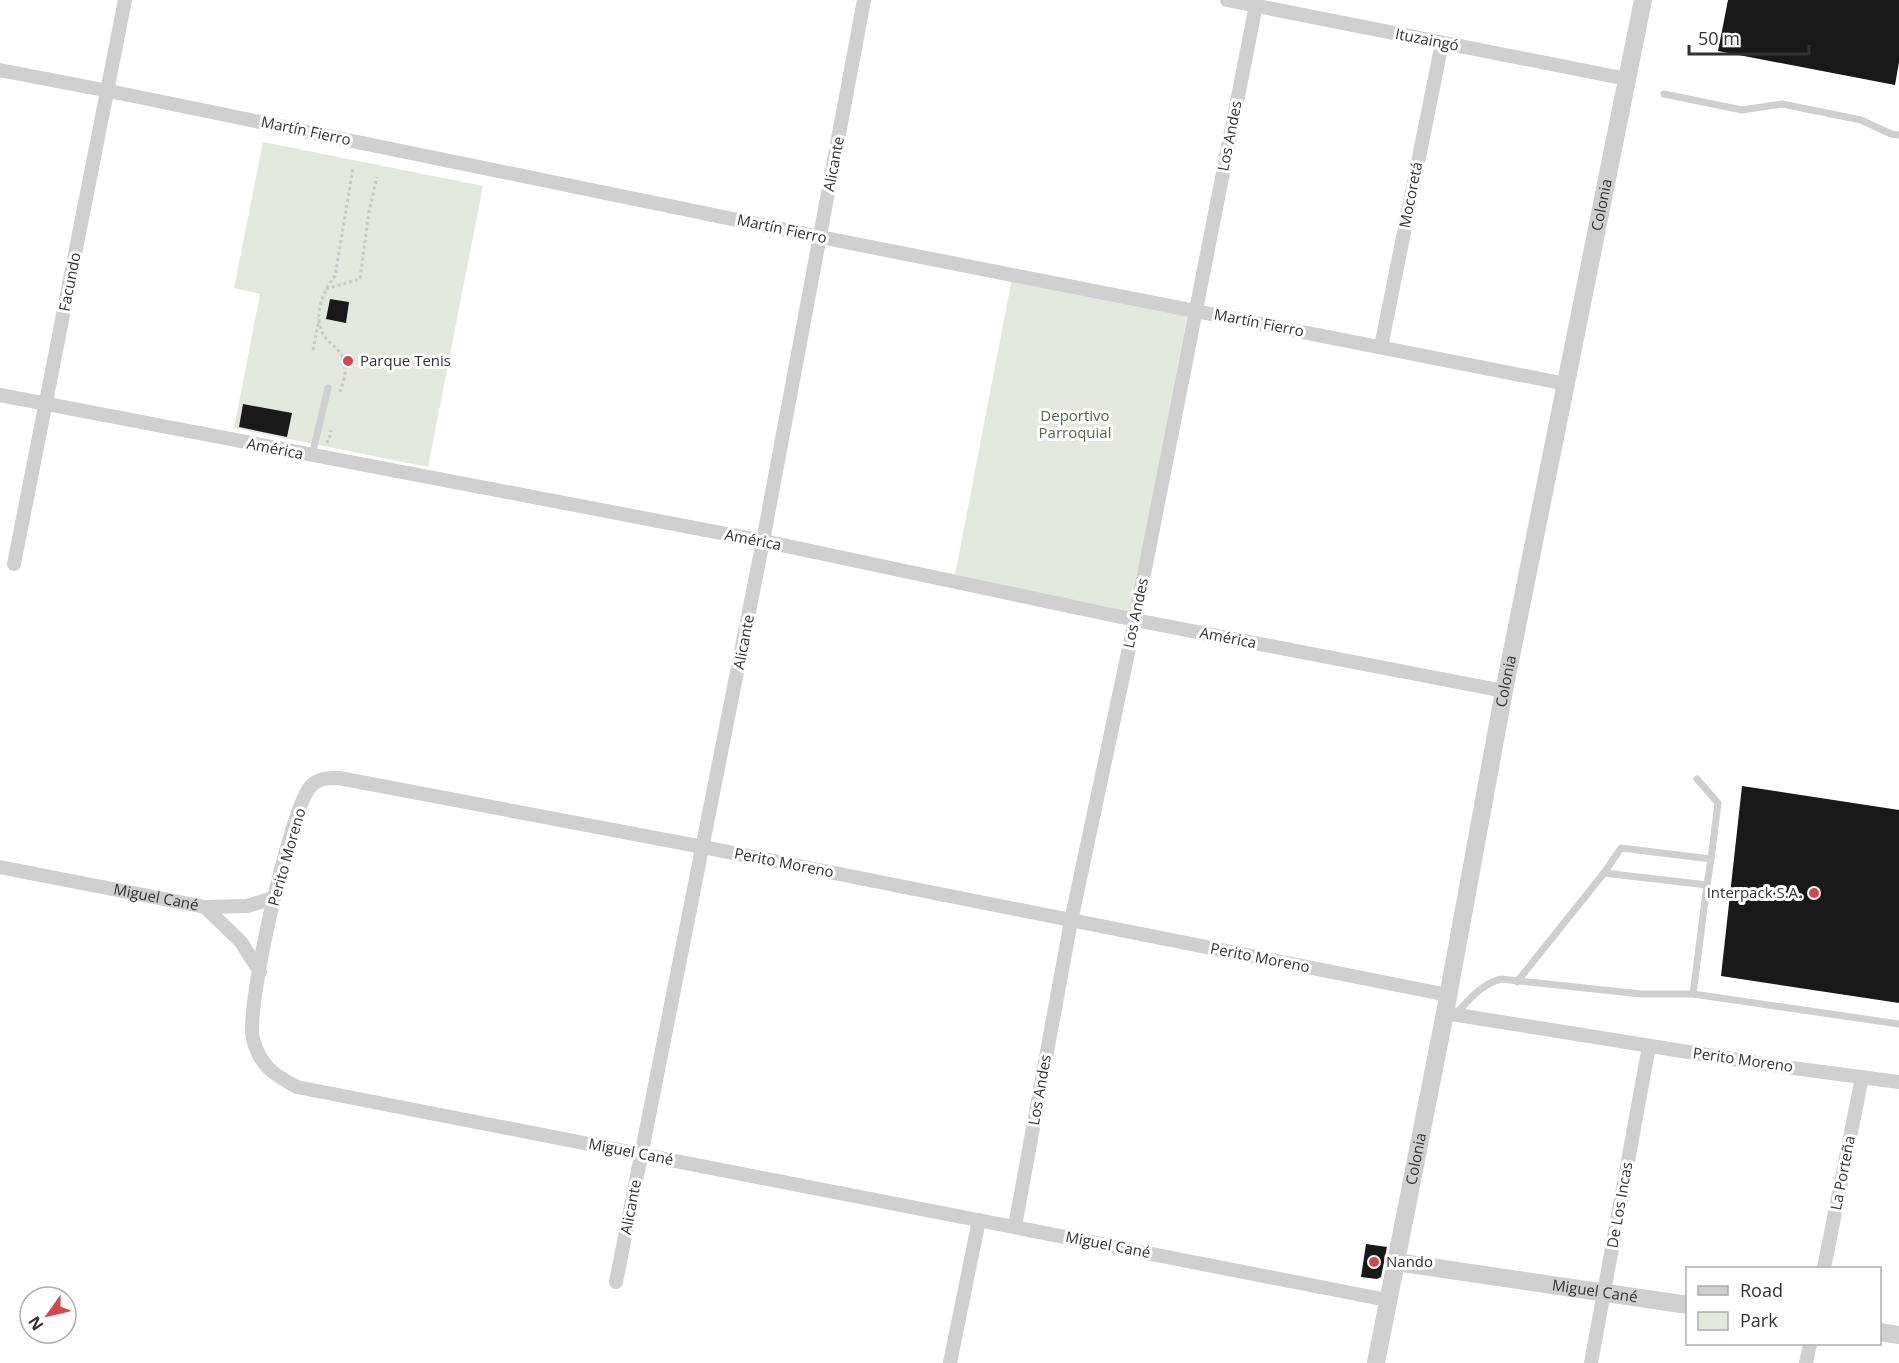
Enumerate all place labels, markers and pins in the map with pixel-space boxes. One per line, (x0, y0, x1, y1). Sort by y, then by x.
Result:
place label: Parque Tenis (360, 350, 451, 370)
marker: Parque Tenis (341, 354, 355, 368)
place label: Interpack S.A. (1707, 882, 1802, 902)
marker: Interpack S.A. (1807, 886, 1821, 900)
place label: Nando (1386, 1251, 1433, 1271)
marker: Nando (1367, 1255, 1381, 1269)

